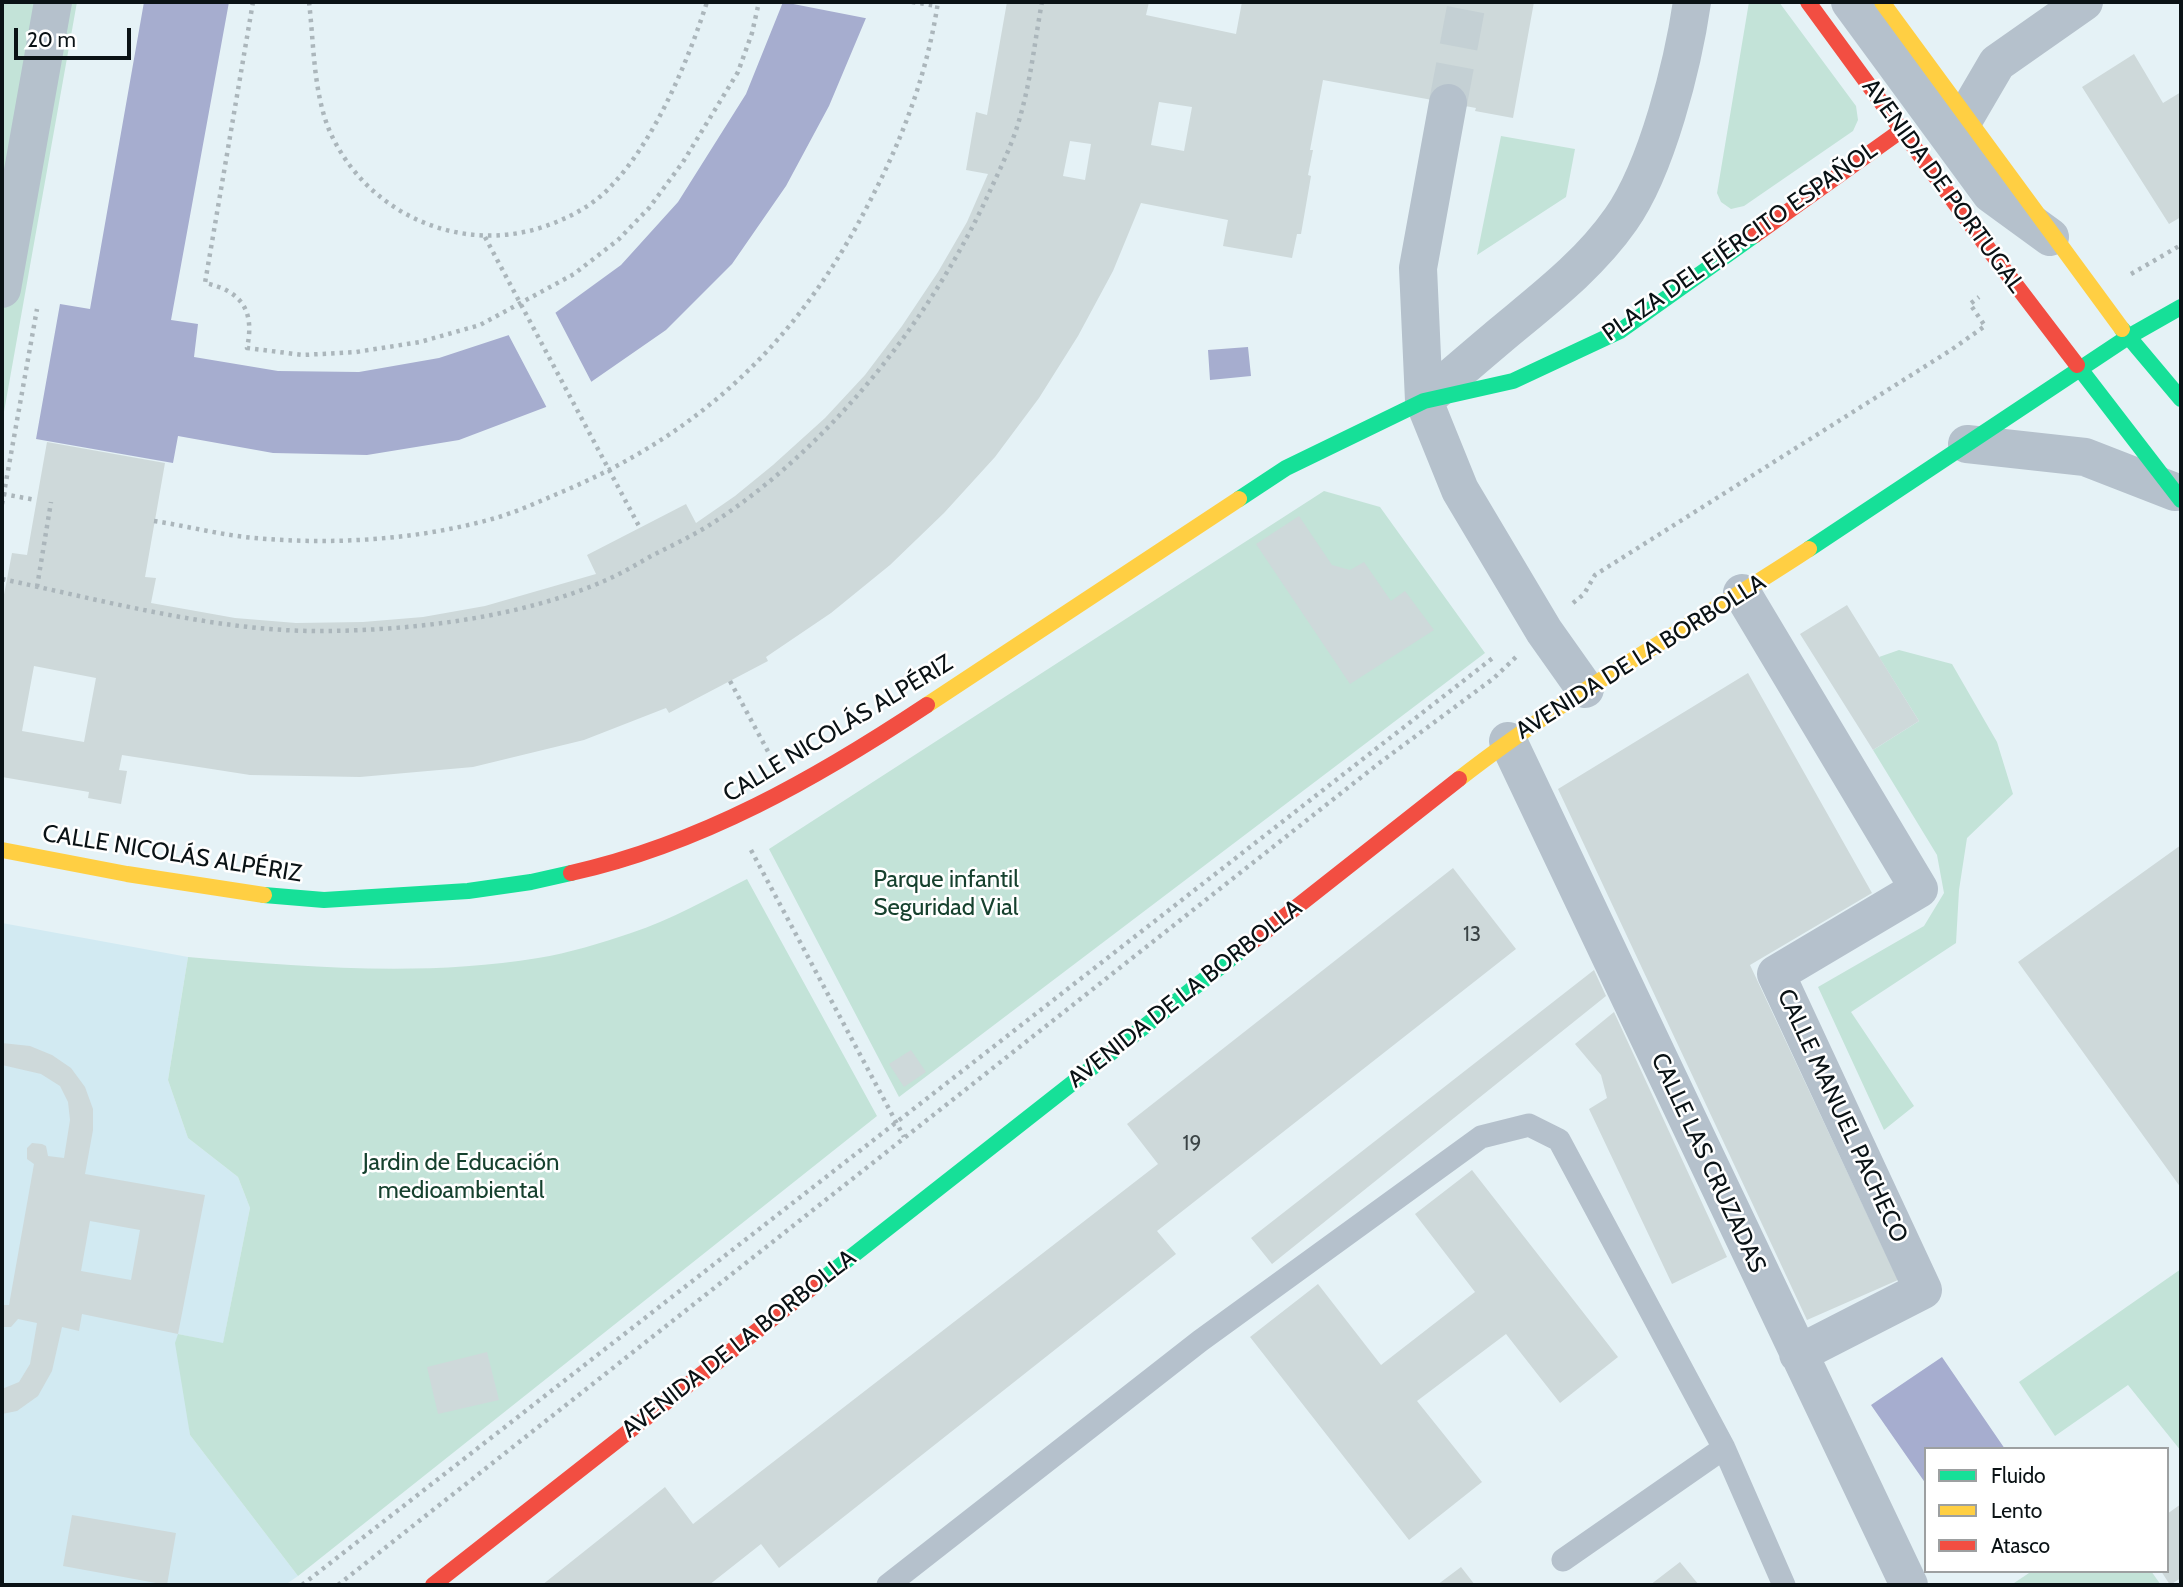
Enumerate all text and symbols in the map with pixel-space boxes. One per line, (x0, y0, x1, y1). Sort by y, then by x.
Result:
scale bar (18, 14, 135, 58)
text: 20 m (27, 27, 76, 52)
street label: AVENIDA DE PORTUGAL (1856, 73, 2030, 299)
street label: PLAZA DEL EJÉRCITO ESPAÑOL (1597, 136, 1883, 348)
street label: AVENIDA DE LA BORBOLLA (1511, 568, 1771, 746)
street label: CALLE NICOLÁS ALPÉRIZ (718, 649, 958, 809)
street label: CALLE NICOLÁS ALPÉRIZ (40, 819, 304, 889)
park label: Parque infantil Seguridad Vial (873, 866, 1019, 922)
street label: AVENIDA DE LA BORBOLLA (1062, 894, 1308, 1094)
house number: 13 (1463, 922, 1481, 948)
street label: CALLE MANUEL PACHECO (1771, 985, 1913, 1247)
street label: CALLE LAS CRUZADAS (1644, 1049, 1772, 1277)
house number: 19 (1183, 1131, 1201, 1157)
park label: Jardin de Educación medioambiental (363, 1149, 559, 1205)
street label: AVENIDA DE LA BORBOLLA (616, 1244, 862, 1444)
legend (1924, 1447, 2169, 1573)
text: Fluido (1991, 1463, 2046, 1488)
text: Lento (1991, 1498, 2042, 1523)
text: Atasco (1991, 1533, 2050, 1558)

